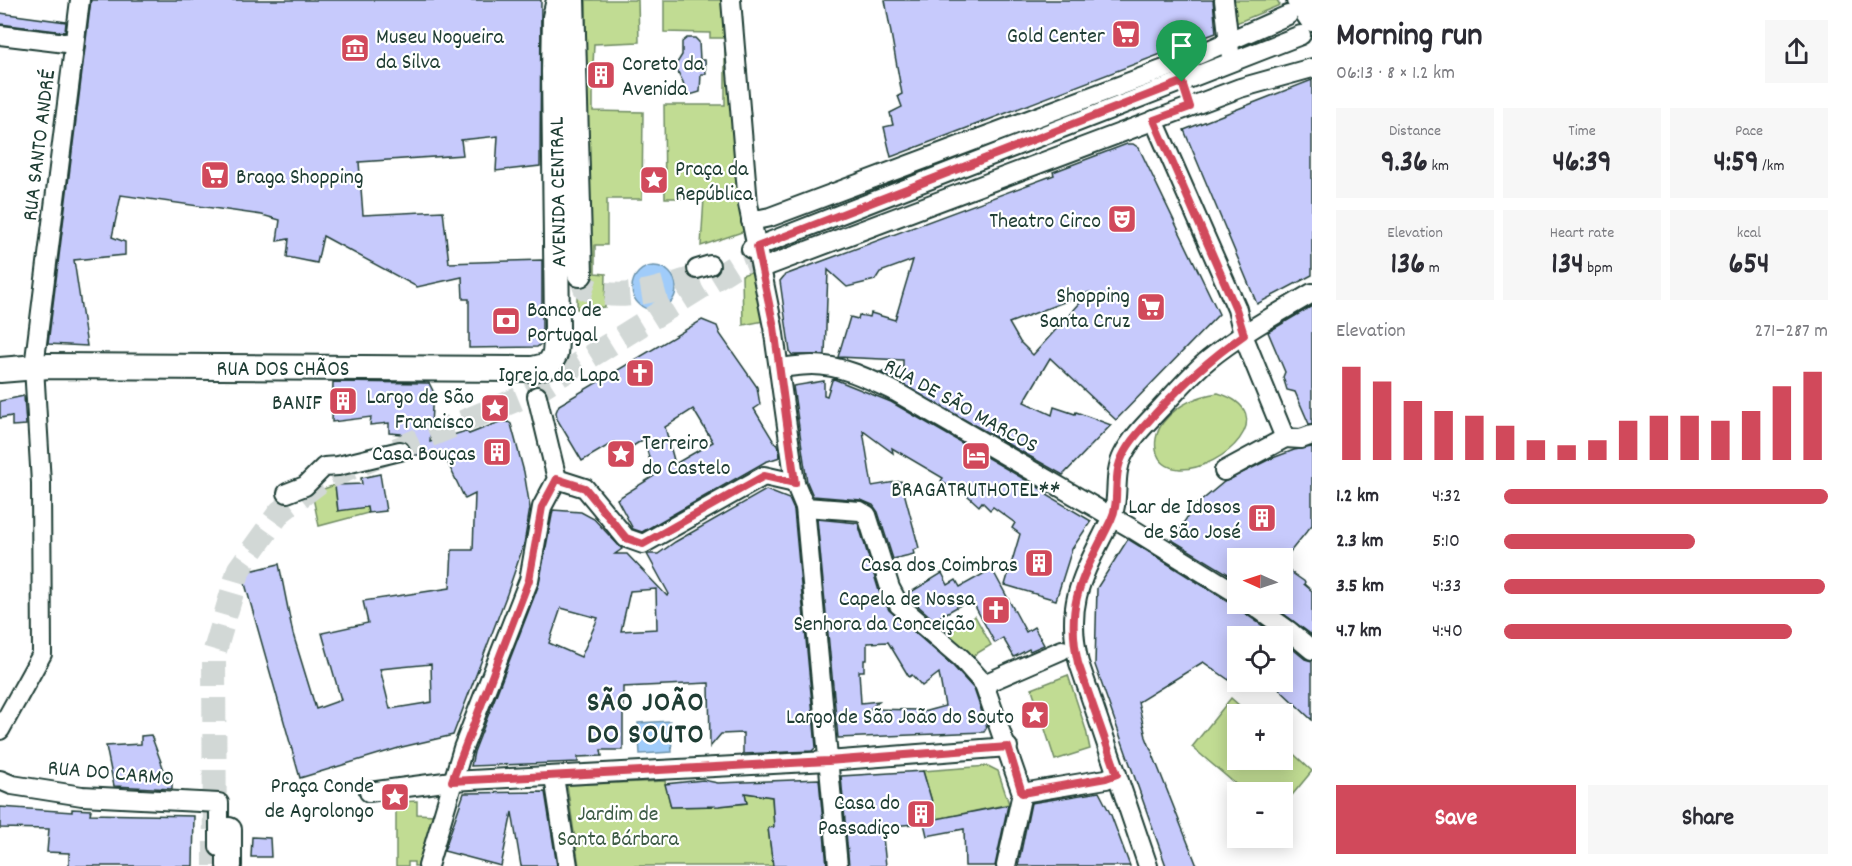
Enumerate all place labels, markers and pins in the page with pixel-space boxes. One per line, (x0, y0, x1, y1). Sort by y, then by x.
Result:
supermarket icon: Gold Center (1110, 18, 1142, 50)
pin (1156, 20, 1207, 82)
place label: Gold Center (1007, 22, 1106, 53)
place label: Museu Nogueira da Silva (376, 23, 504, 79)
museum icon: Museu Nogueira da Silva (339, 32, 371, 64)
place label: Coreto da Avenida (622, 50, 705, 106)
building icon: Coreto da Avenida (585, 59, 617, 91)
place label: Praça da República (675, 155, 754, 211)
supermarket icon: Braga Shopping (199, 159, 231, 191)
place label: Braga Shopping (236, 163, 364, 194)
place icon: Praça da República (638, 164, 670, 196)
theatre icon: Theatro Circo (1106, 203, 1138, 235)
place label: Theatro Circo (989, 207, 1101, 238)
place label: Shopping Santa Cruz (1039, 282, 1131, 338)
supermarket icon: Shopping Santa Cruz (1135, 291, 1167, 323)
place label: Banco de Portugal (527, 296, 602, 352)
bank icon: Banco de Portugal (490, 305, 522, 337)
church icon: Igreja da Lapa (624, 357, 656, 389)
place label: Igreja da Lapa (498, 361, 620, 392)
place label: Largo de São Francisco (367, 383, 474, 439)
building icon: BANIF (327, 385, 359, 417)
place label: BANIF (272, 389, 322, 420)
place icon: Largo de São Francisco (479, 392, 511, 424)
place label: Terreiro do Castelo (642, 429, 730, 485)
building icon: Casa Bouças (481, 436, 513, 468)
place icon: Terreiro do Castelo (605, 438, 637, 470)
place label: Casa Bouças (372, 440, 476, 471)
hotel icon: BRAGATRUTHOTEL** (960, 440, 992, 472)
place label: BRAGATRUTHOTEL** (891, 476, 1061, 507)
place label: Lar de Idosos de São José (1128, 493, 1241, 549)
building icon: Lar de Idosos de São José (1246, 502, 1278, 534)
building icon: Casa dos Coimbras (1023, 547, 1055, 579)
place label: Casa dos Coimbras (861, 551, 1018, 582)
place label: Capela de Nossa Senhora da Conceição (793, 585, 976, 641)
church icon: Capela de Nossa Senhora da Conceição (980, 594, 1012, 626)
place icon: Largo de São João do Souto (1019, 699, 1051, 731)
place label: Largo de São João do Souto (786, 703, 1014, 734)
place label: Praça Conde de Agrolongo (265, 772, 374, 828)
place icon: Praça Conde de Agrolongo (379, 781, 411, 813)
place label: Casa do Passadiço (818, 789, 900, 845)
building icon: Casa do Passadiço (905, 798, 937, 830)

